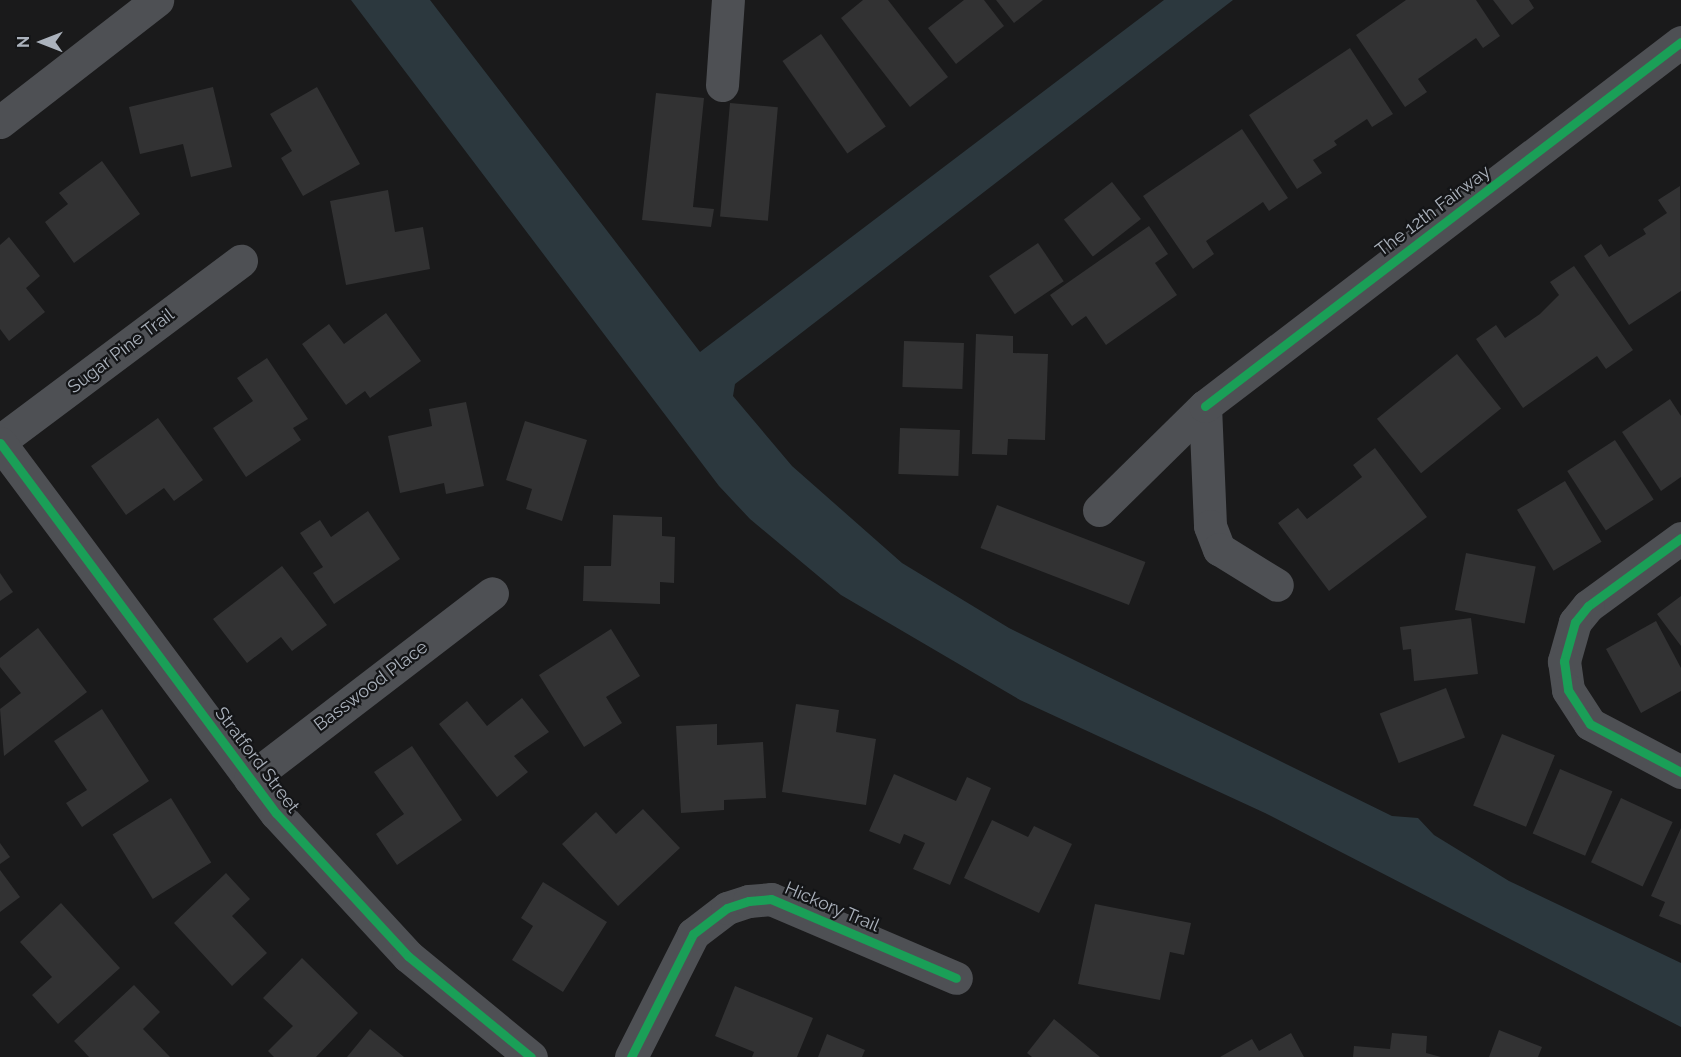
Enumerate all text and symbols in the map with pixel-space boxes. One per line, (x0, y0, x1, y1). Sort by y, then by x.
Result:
north arrow (12, 12, 72, 72)
text: N (14, 36, 33, 48)
street label: The 12th Fairway (1371, 161, 1495, 261)
street label: Sugar Pine Trail (63, 304, 179, 398)
street label: Basswood Place (310, 636, 432, 736)
street label: Stratford Street (210, 703, 304, 817)
street label: Hickory Trail (781, 877, 883, 937)

